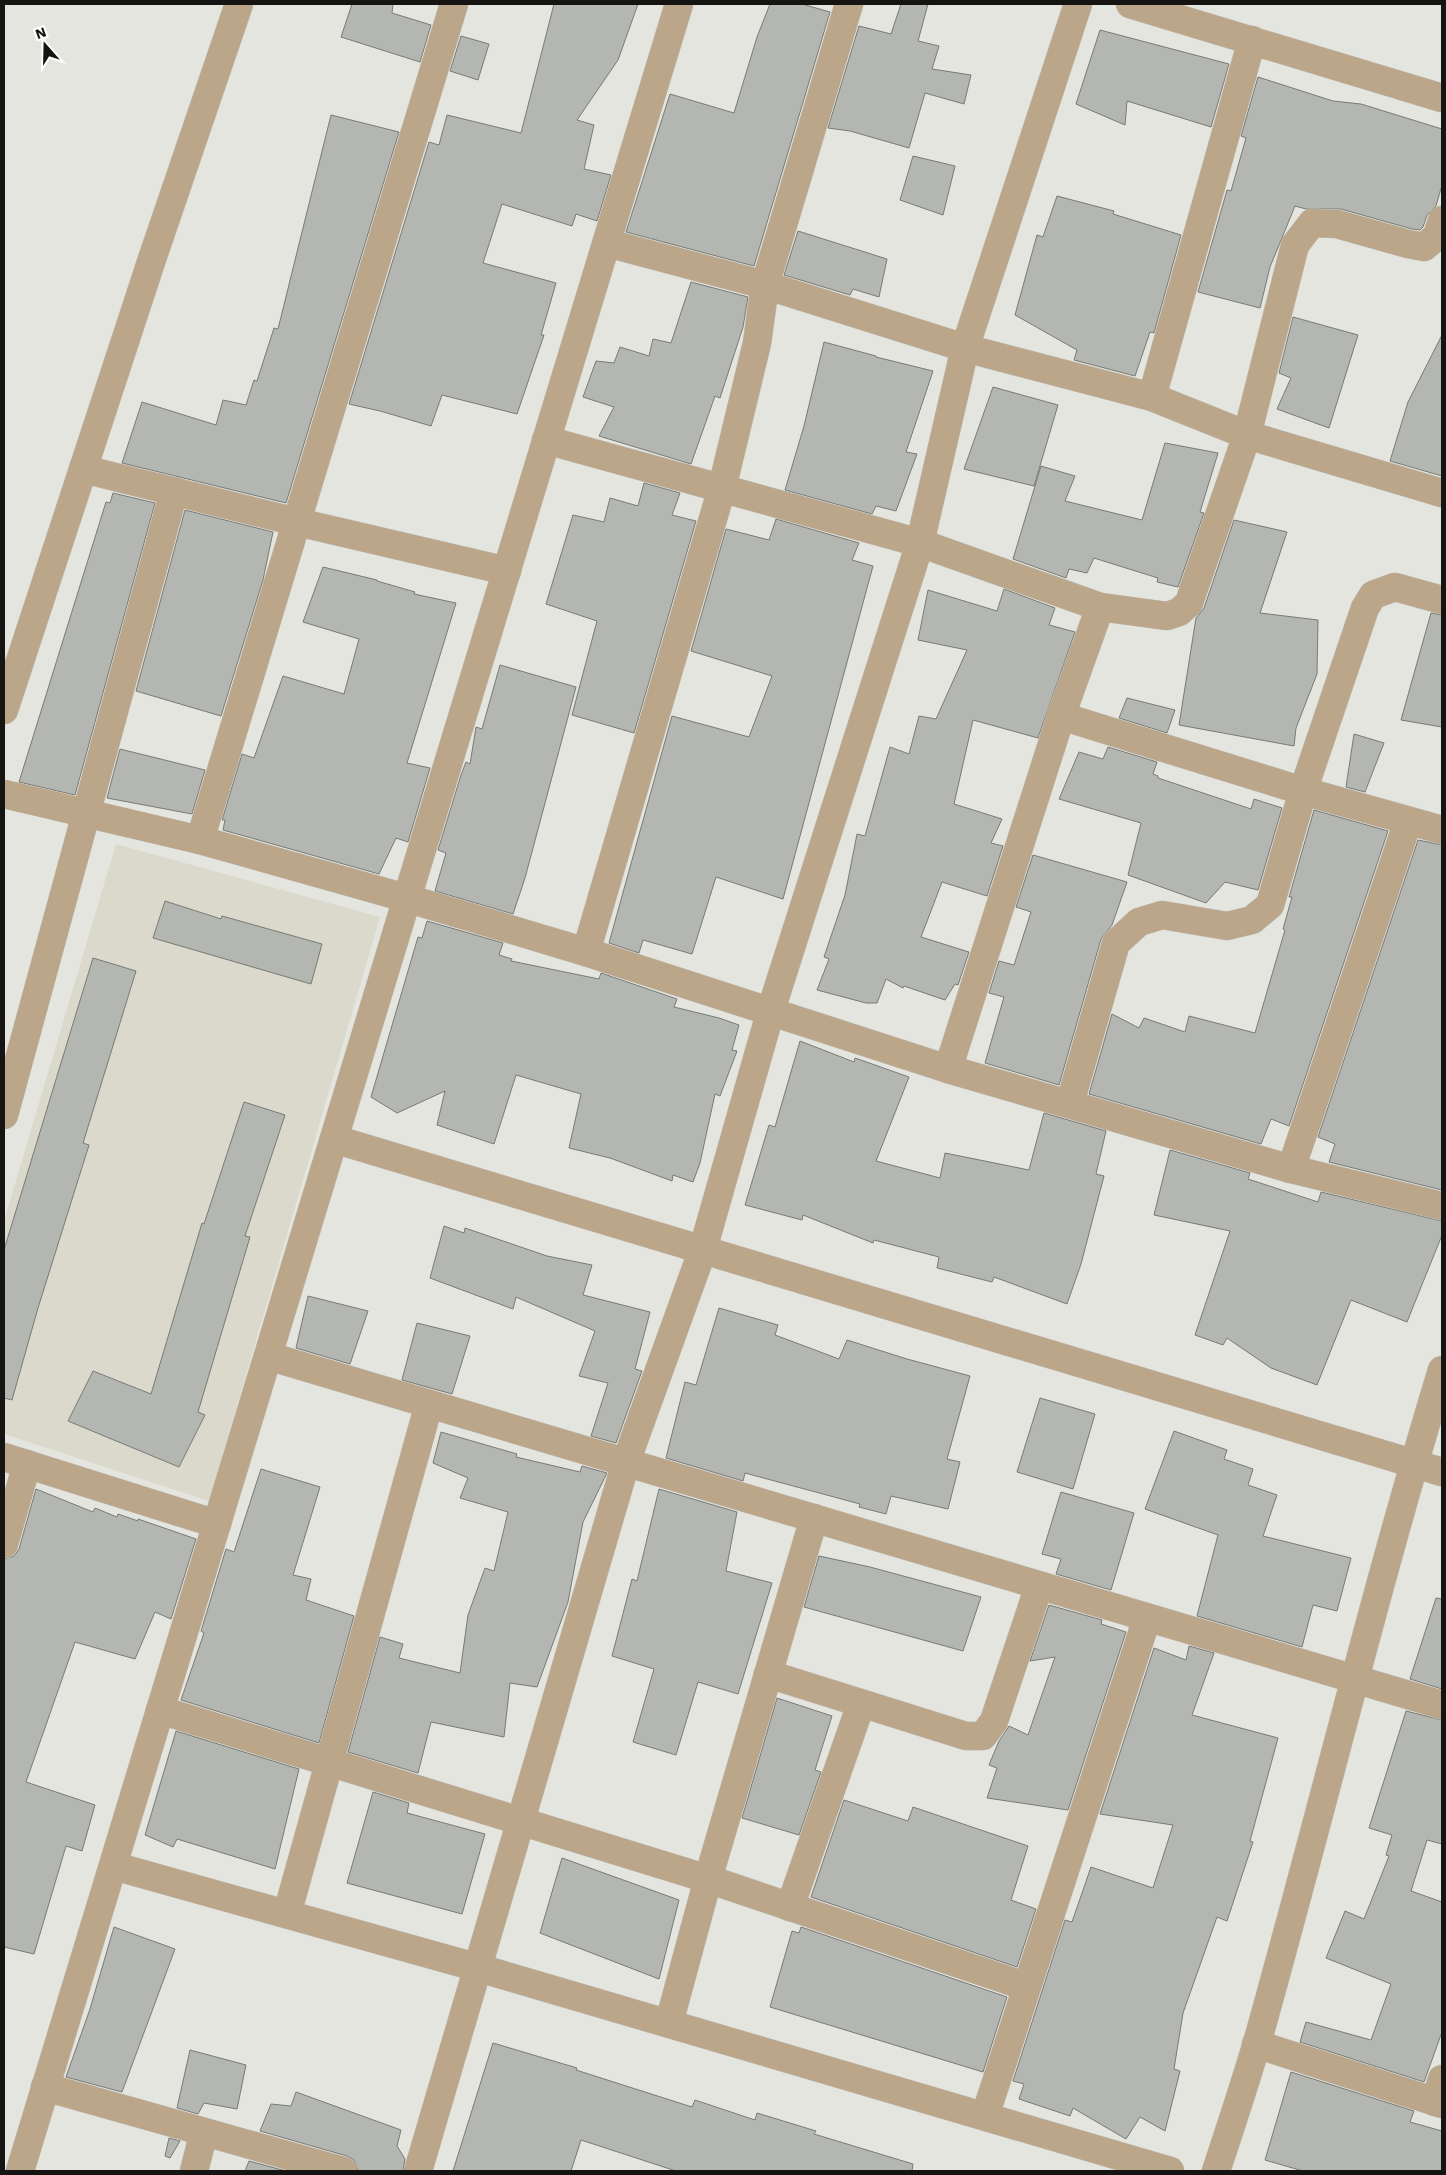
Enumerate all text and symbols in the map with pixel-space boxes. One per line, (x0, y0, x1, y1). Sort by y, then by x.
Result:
north arrow (20, 20, 70, 70)
text: N (33, 23, 48, 42)

